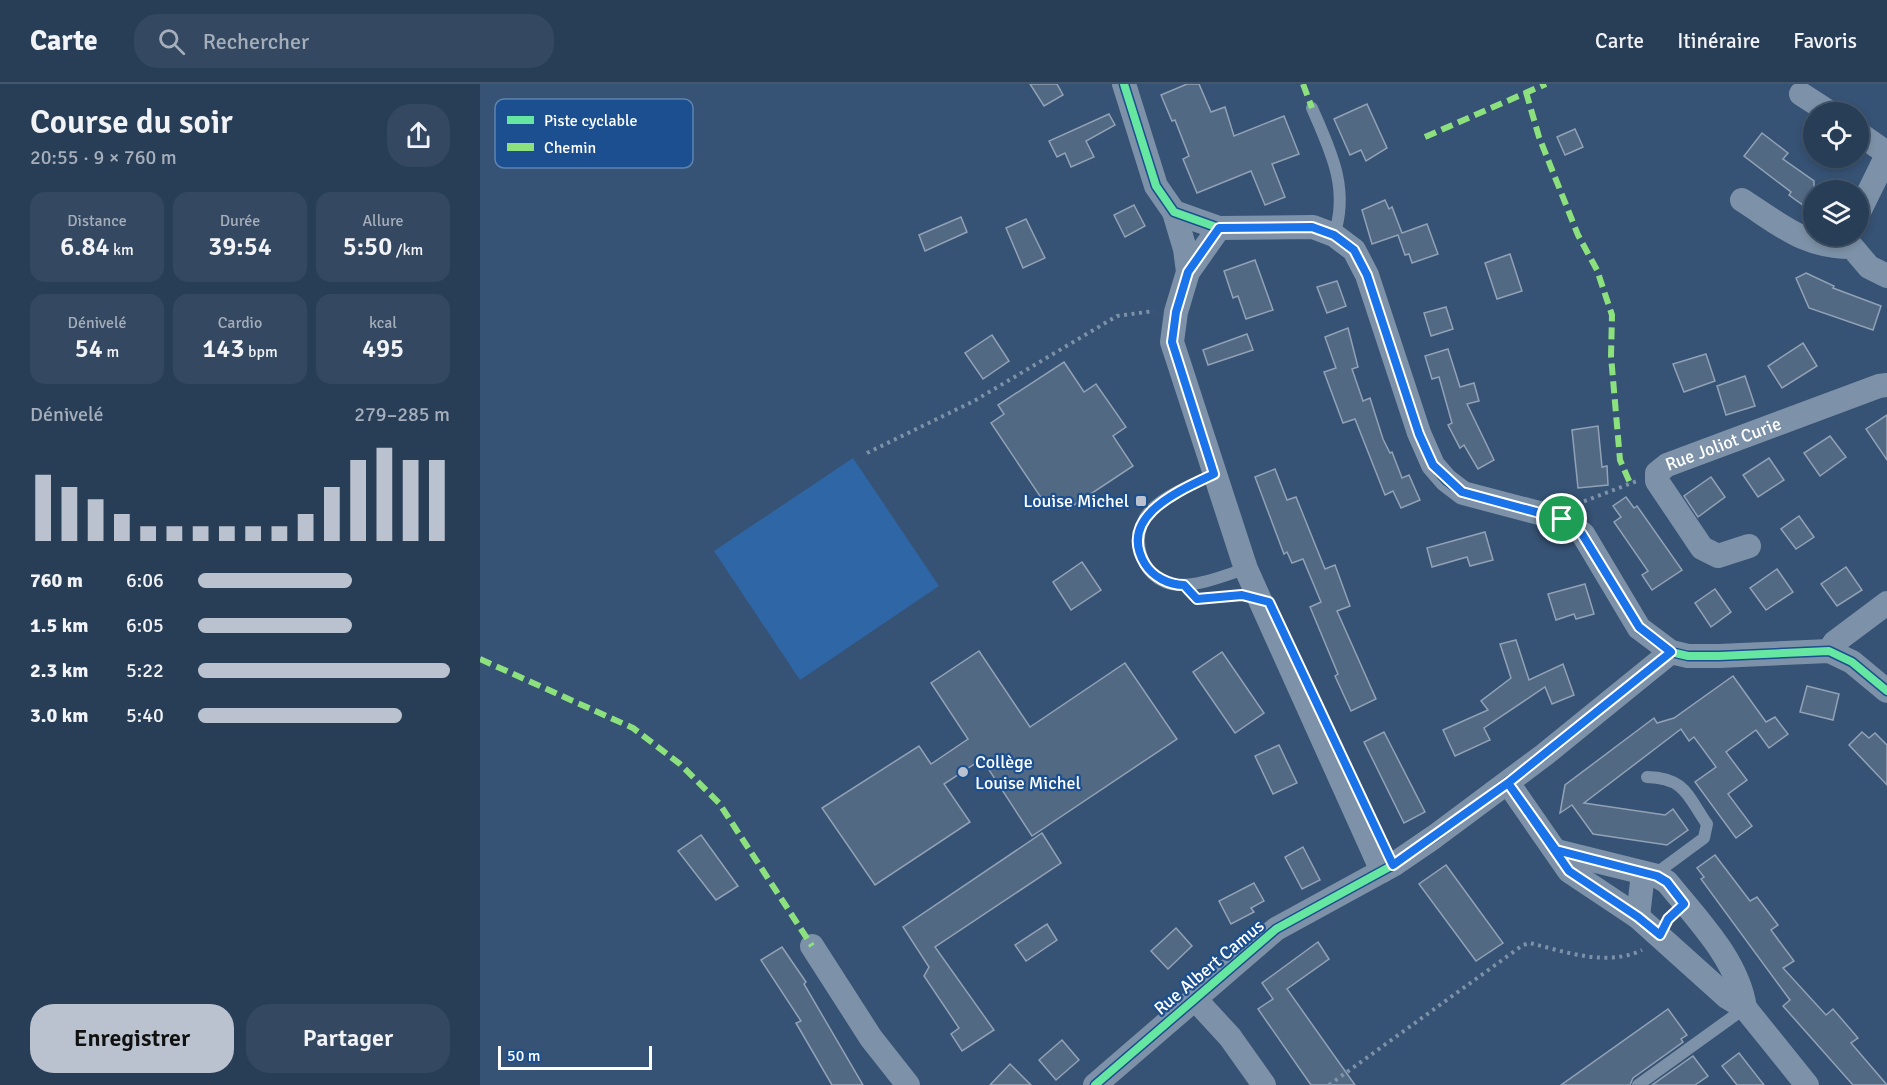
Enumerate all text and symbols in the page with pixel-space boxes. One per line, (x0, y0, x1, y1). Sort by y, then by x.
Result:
search box (134, 14, 554, 68)
text: Carte (30, 24, 98, 58)
icon: search (155, 25, 188, 58)
text: Rechercher (203, 28, 309, 55)
text: Carte (1595, 28, 1644, 54)
text: Itinéraire (1677, 28, 1760, 54)
text: Favoris (1793, 28, 1857, 54)
legend (495, 99, 693, 168)
text: Course du soir (30, 102, 233, 143)
map controls (1803, 102, 1869, 246)
button: locate (1803, 102, 1869, 168)
button: share (387, 104, 450, 167)
text: Piste cyclable (544, 111, 638, 131)
text: Chemin (544, 138, 596, 158)
text: 20:55 · 9 × 760 m (30, 145, 177, 170)
button: layers (1803, 180, 1869, 246)
text: Distance (67, 211, 127, 231)
text: Durée (220, 211, 260, 231)
text: Allure (362, 211, 404, 231)
text: 6.84 (60, 231, 109, 263)
text: 39:54 (208, 231, 272, 263)
text: 5:50 (343, 231, 392, 263)
text: km (109, 240, 134, 260)
text: /km (392, 240, 423, 260)
text: Dénivelé (68, 313, 126, 333)
text: Cardio (218, 313, 262, 333)
text: kcal (369, 313, 397, 333)
text: 54 (75, 333, 103, 365)
text: 143 (202, 333, 244, 365)
text: 495 (362, 333, 404, 365)
text: m (103, 342, 119, 362)
text: bpm (244, 342, 278, 362)
text: Dénivelé (30, 402, 104, 427)
text: 279–285 m (354, 402, 450, 427)
street label: Rue Joliot Curie (1662, 412, 1784, 476)
place label: Louise Michel (1023, 490, 1129, 512)
pin (1536, 493, 1587, 544)
marker: Louise Michel (1134, 494, 1148, 508)
icon: arrive (1545, 502, 1578, 535)
text: 760 m (30, 568, 83, 593)
text: 6:06 (126, 568, 164, 593)
text: 1.5 km (30, 613, 88, 638)
text: 6:05 (126, 613, 164, 638)
text: 2.3 km (30, 658, 88, 683)
text: 5:22 (126, 658, 164, 683)
text: 3.0 km (30, 703, 88, 728)
text: 5:40 (126, 703, 164, 728)
place label: Collège Louise Michel (975, 751, 1081, 794)
marker: Collège Louise Michel (956, 765, 970, 779)
street label: Rue Albert Camus (1149, 914, 1269, 1019)
button: Enregistrer (30, 1004, 234, 1073)
button: Partager (246, 1004, 450, 1073)
scale bar (498, 1043, 652, 1070)
text: 50 m (507, 1046, 541, 1066)

